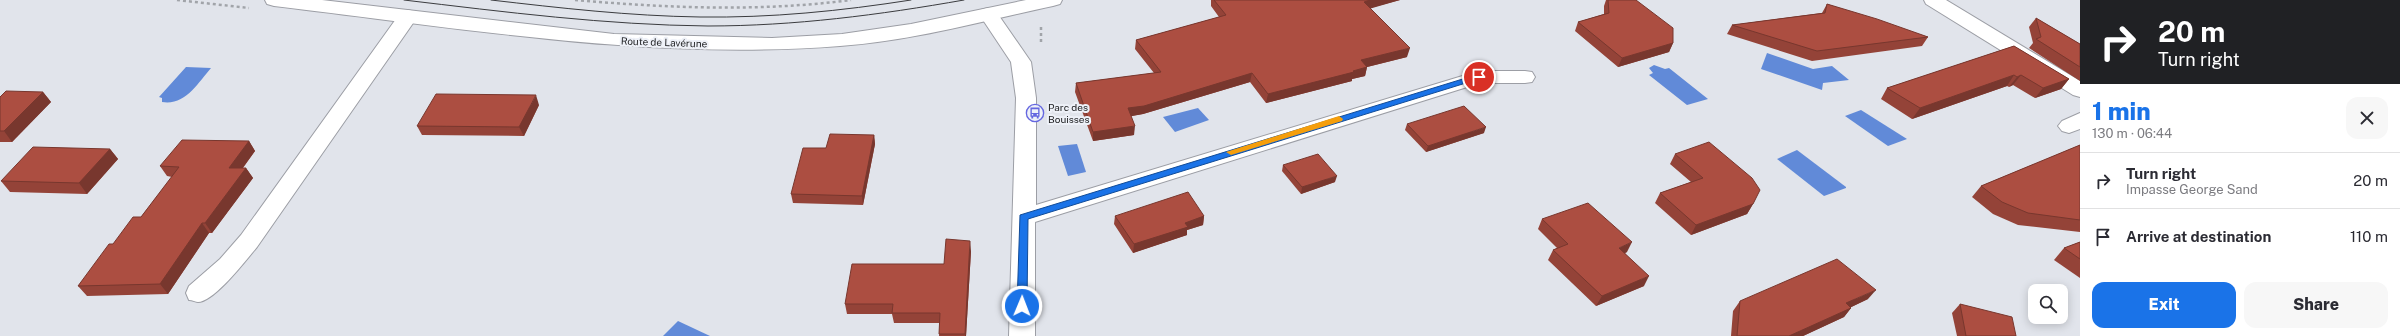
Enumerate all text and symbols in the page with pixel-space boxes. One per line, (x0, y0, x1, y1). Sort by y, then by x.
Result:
text: 20 m (2158, 15, 2225, 48)
icon: right (2092, 16, 2144, 68)
street label: Route de Lavérune (621, 34, 708, 50)
text: Turn right (2158, 49, 2240, 70)
pin (1462, 60, 1496, 94)
icon: arrive (1468, 66, 1490, 88)
text: 1 min (2092, 97, 2151, 125)
button: close (2346, 97, 2388, 139)
place label: Parc des Bouisses (1048, 101, 1090, 125)
bus stop icon: Parc des Bouisses (1025, 103, 1045, 123)
text: 130 m · 06:44 (2092, 126, 2172, 141)
text: Turn right (2126, 165, 2196, 182)
icon: right (2092, 170, 2114, 192)
text: 20 m (2353, 172, 2388, 189)
text: Impasse George Sand (2126, 182, 2258, 197)
icon: arrive (2092, 226, 2114, 248)
text: Arrive at destination (2126, 228, 2271, 245)
text: 110 m (2350, 228, 2388, 245)
button: Exit (2092, 282, 2236, 328)
button: Share (2244, 282, 2388, 328)
map controls (2028, 284, 2068, 324)
button: search (2028, 284, 2068, 324)
position arrow (1001, 285, 1043, 327)

